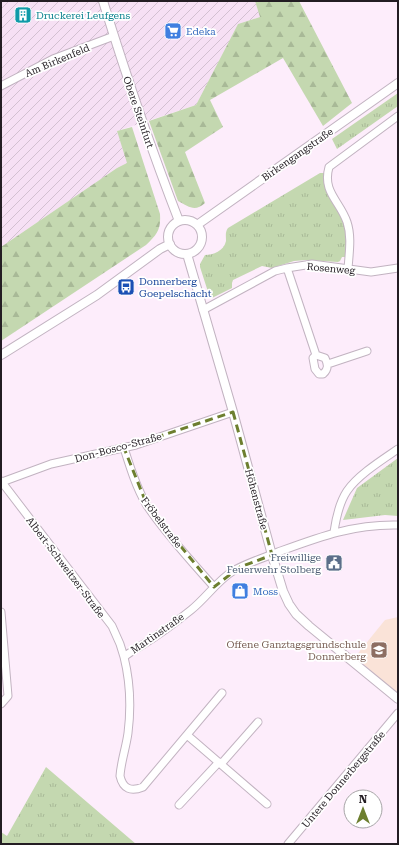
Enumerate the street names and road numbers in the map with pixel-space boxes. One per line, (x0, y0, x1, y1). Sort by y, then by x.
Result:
street label: Am Birkenfeld (23, 42, 92, 79)
street label: Obere Steinfurt (121, 75, 156, 150)
street label: Birkengangstraße (259, 125, 336, 183)
street label: Rosenweg (306, 261, 356, 276)
street label: Don-Bosco-Straße (73, 430, 163, 464)
street label: Höhenstraße (243, 468, 270, 531)
street label: Fröbelstraße (139, 495, 185, 550)
street label: Albert-Schweitzer-Straße (24, 515, 107, 620)
street label: Martinstraße (129, 611, 186, 656)
street label: Untere Donnerbergstraße (300, 728, 387, 830)

